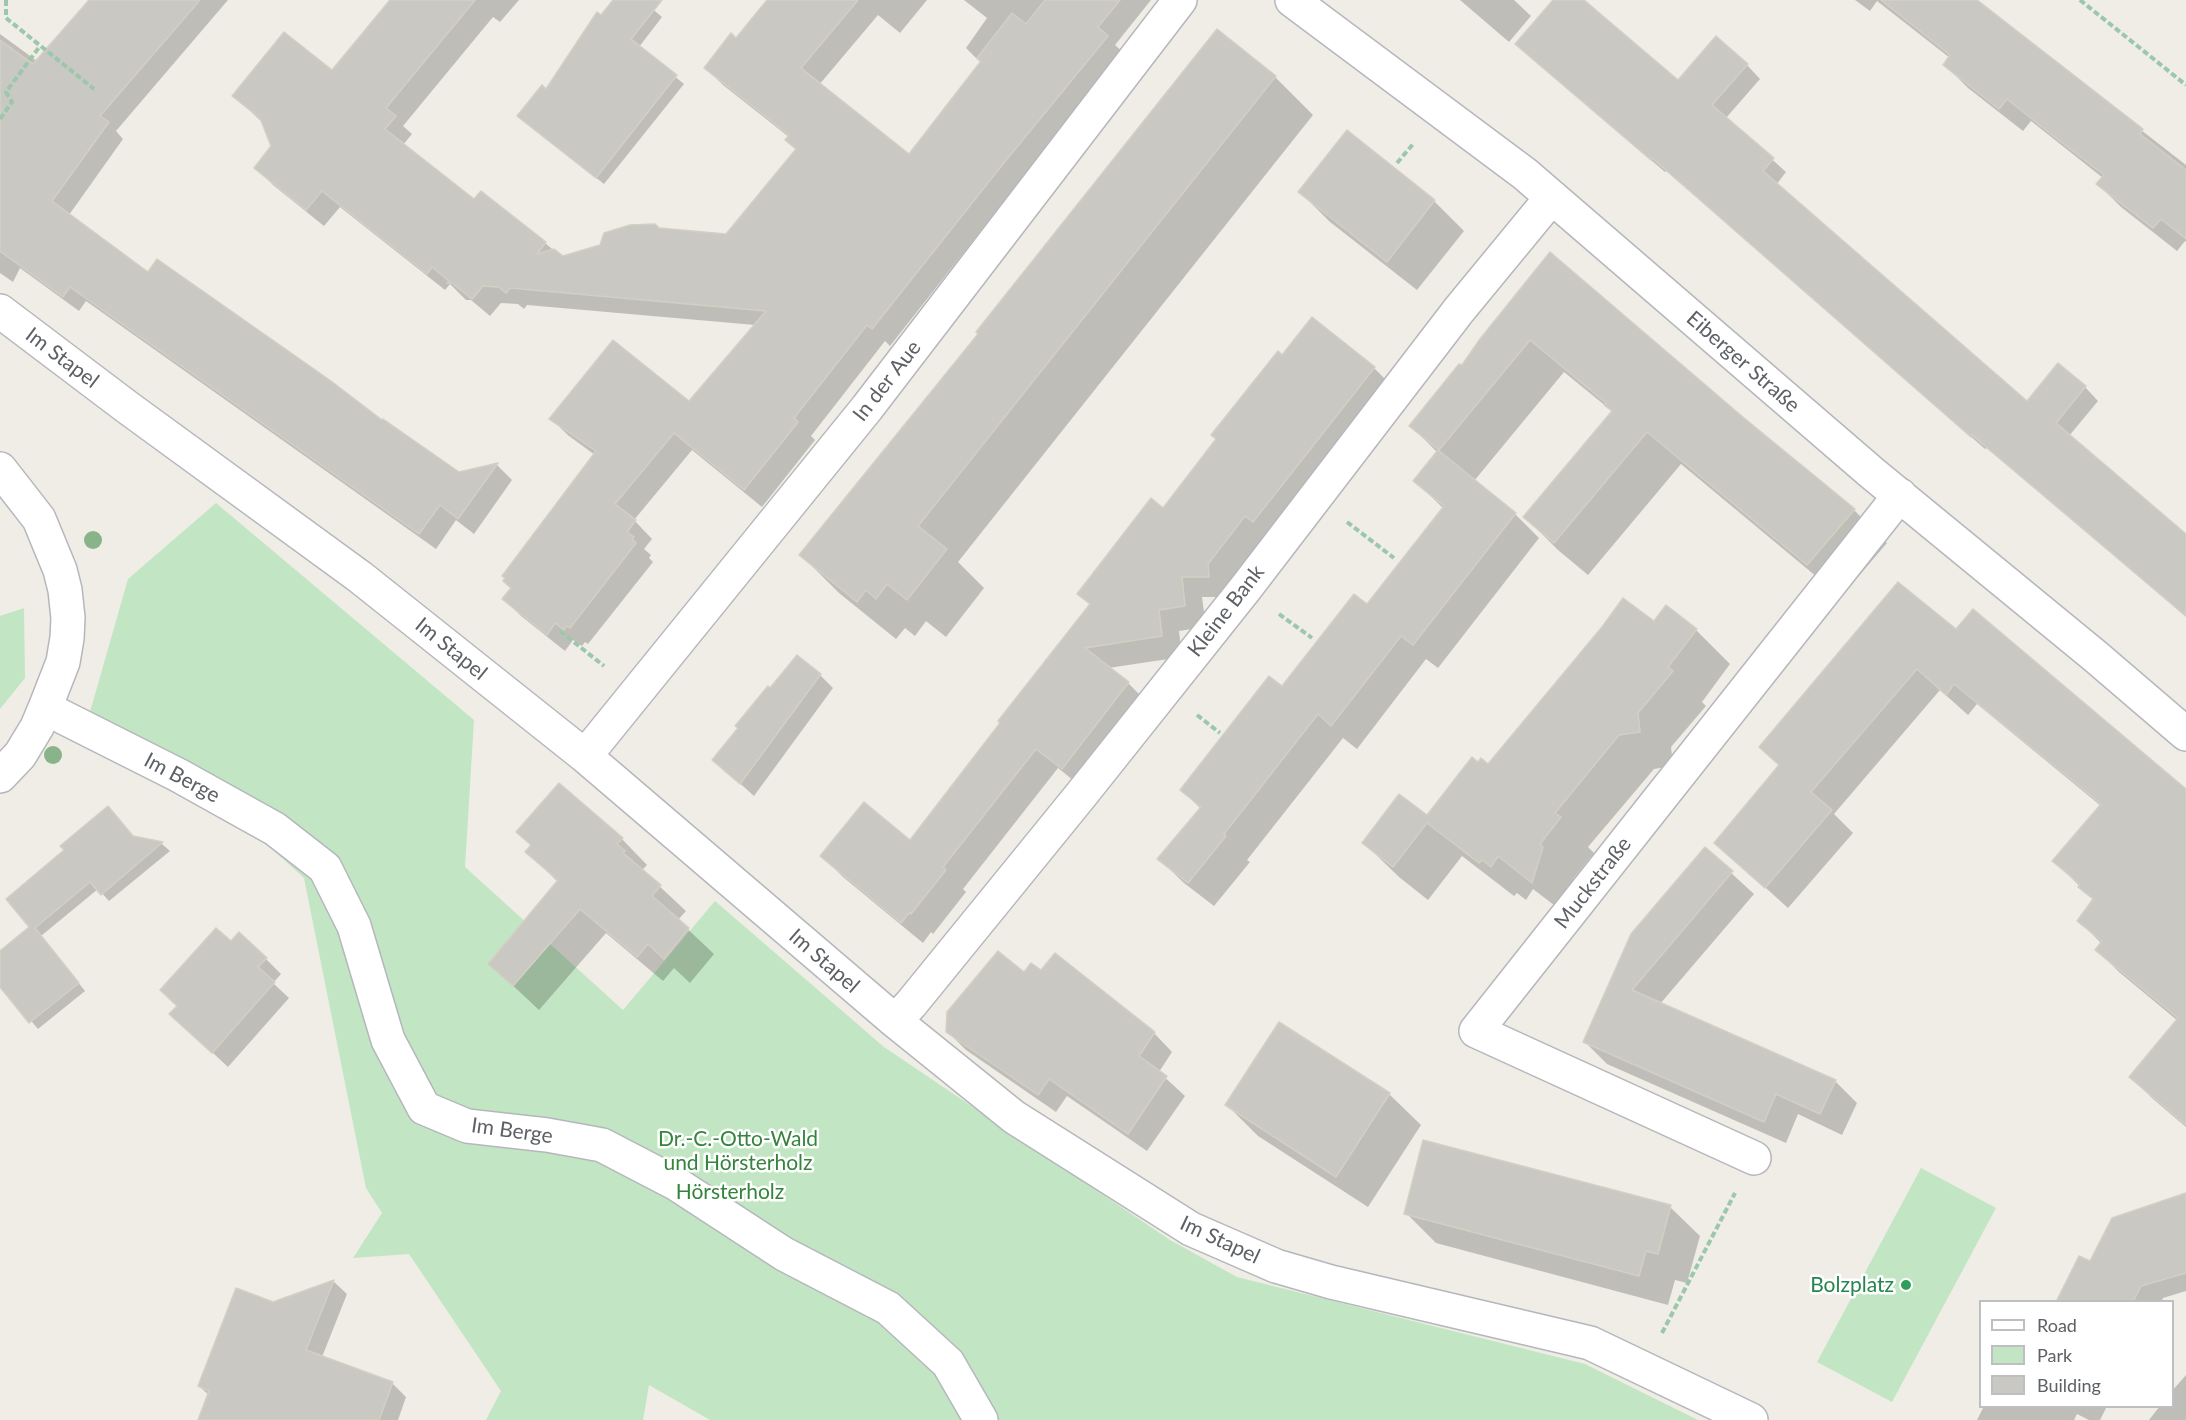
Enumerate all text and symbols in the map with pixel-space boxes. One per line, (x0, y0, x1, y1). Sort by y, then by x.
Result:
street label: Eiberger Straße (1681, 306, 1805, 418)
street label: Im Stapel (20, 322, 104, 394)
street label: In der Aue (848, 336, 926, 426)
street label: Kleine Bank (1182, 560, 1270, 662)
street label: Im Stapel (410, 612, 492, 686)
street label: Im Berge (140, 748, 224, 808)
street label: Muckstraße (1549, 832, 1637, 934)
street label: Im Stapel (784, 924, 864, 998)
street label: Im Berge (470, 1113, 554, 1149)
park label: Dr.-C.-Otto-Wald und Hörsterholz (658, 1126, 818, 1176)
park label: Hörsterholz (676, 1179, 784, 1205)
street label: Im Stapel (1176, 1211, 1264, 1269)
place label: Bolzplatz (1810, 1272, 1894, 1298)
marker: Bolzplatz (1899, 1278, 1913, 1292)
legend (1979, 1300, 2174, 1408)
text: Road (2037, 1314, 2077, 1336)
text: Park (2037, 1344, 2072, 1366)
text: Building (2037, 1374, 2101, 1396)

